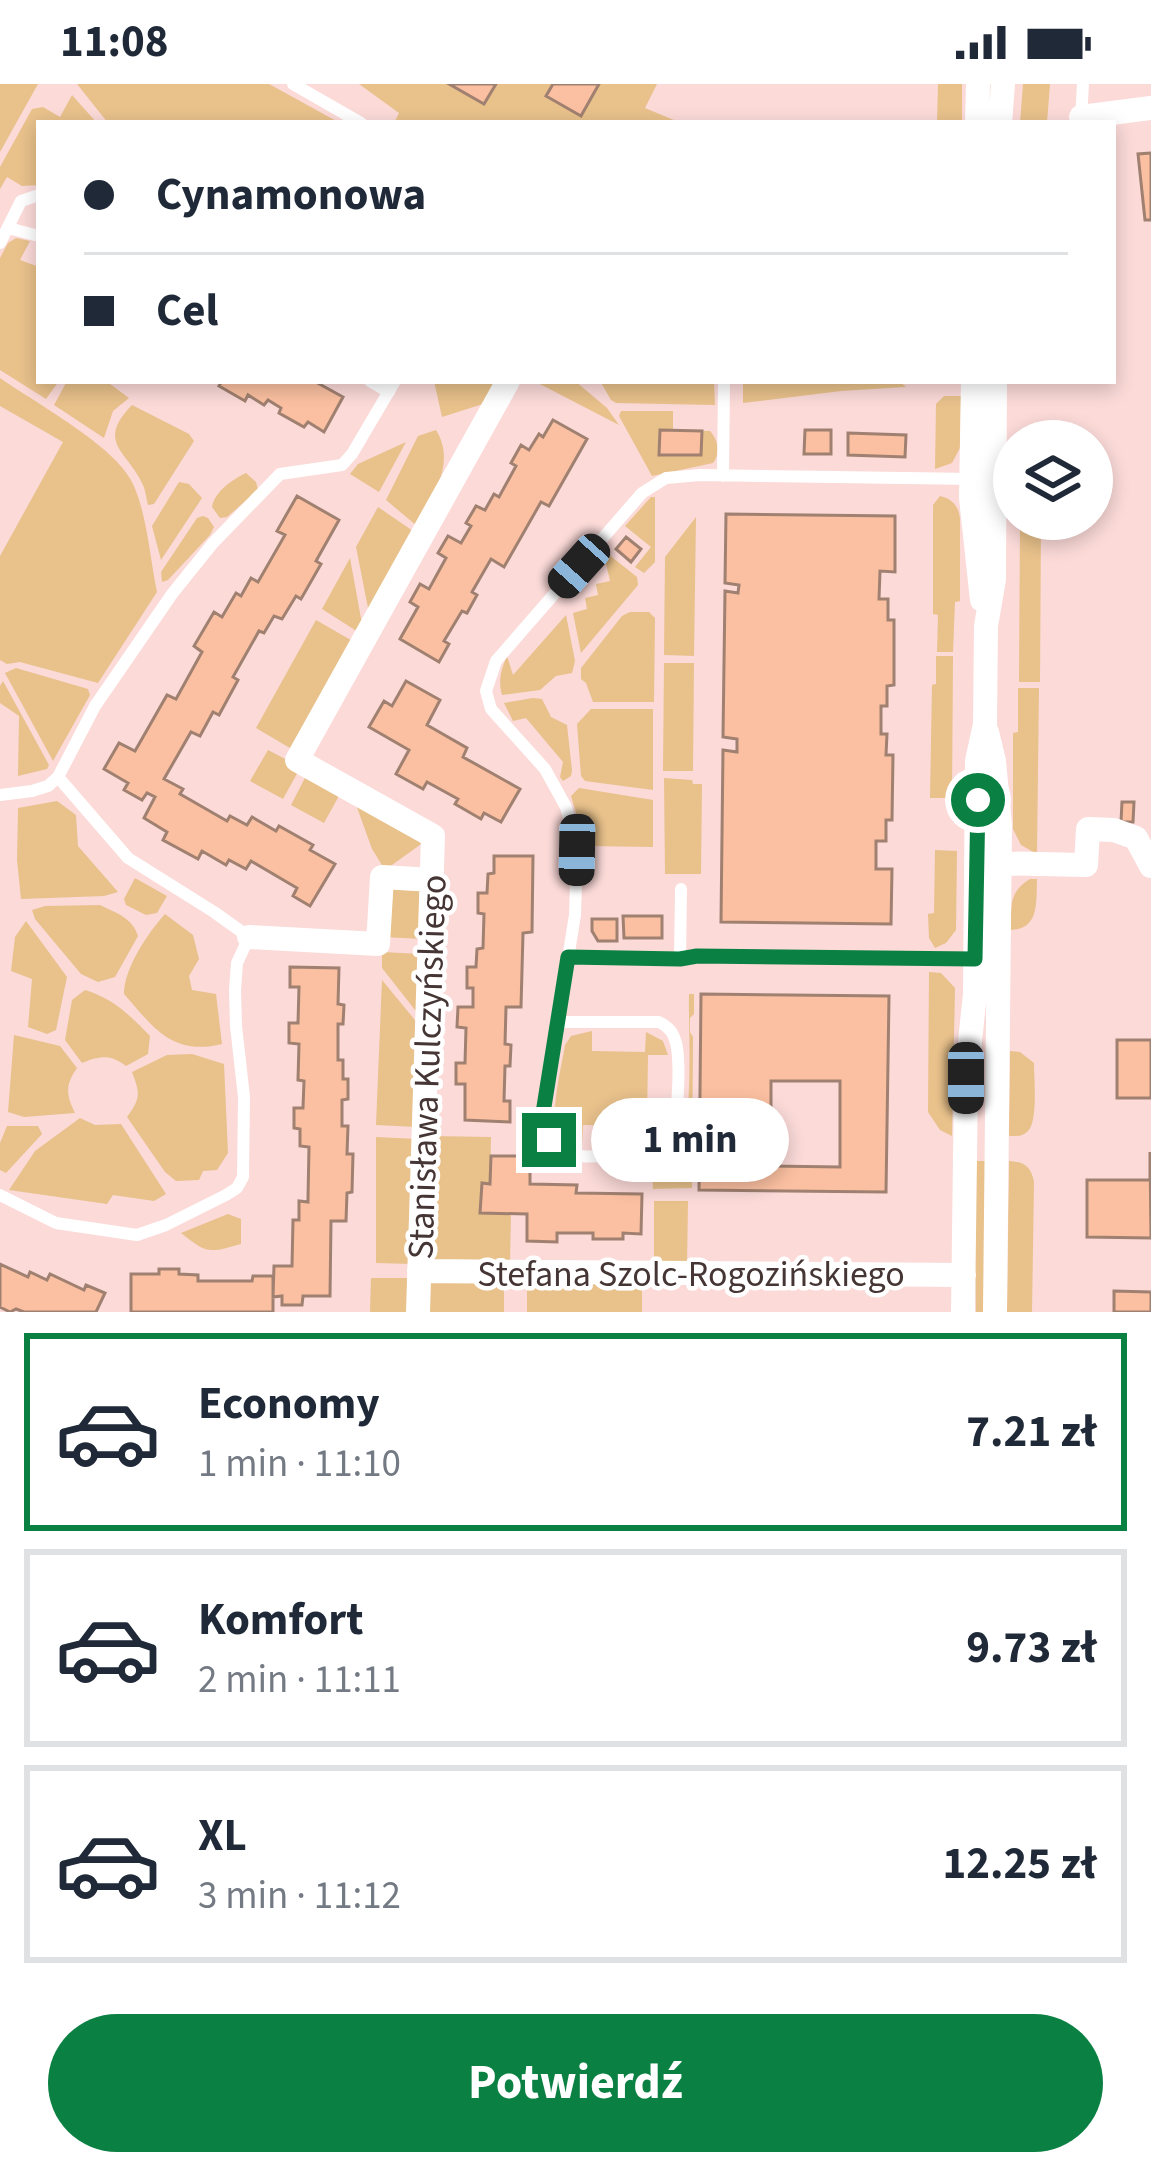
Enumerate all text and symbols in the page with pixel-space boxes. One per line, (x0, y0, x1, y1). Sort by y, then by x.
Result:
text: 11:08 (60, 10, 169, 74)
text: Cynamonowa (156, 163, 426, 227)
text: Cel (156, 279, 218, 343)
map controls (993, 420, 1113, 540)
button: layers (993, 420, 1113, 540)
car (542, 527, 616, 605)
route start (951, 773, 1005, 827)
car (558, 814, 596, 886)
street label: Stanisława Kulczyńskiego (395, 874, 460, 1260)
car (948, 1042, 984, 1114)
callout: 1 min (591, 1098, 789, 1182)
text: 1 min (643, 1112, 737, 1168)
route end (522, 1113, 576, 1167)
street label: Stefana Szolc-Rogozińskiego (477, 1249, 905, 1300)
text: Economy (198, 1372, 380, 1436)
icon: car (54, 1378, 162, 1486)
text: 7.21 zł (966, 1400, 1097, 1464)
text: 1 min · 11:10 (198, 1436, 401, 1492)
text: Komfort (198, 1588, 363, 1652)
icon: car (54, 1594, 162, 1702)
text: 9.73 zł (966, 1616, 1097, 1680)
text: 2 min · 11:11 (198, 1652, 401, 1708)
text: XL (198, 1804, 247, 1868)
icon: car (54, 1810, 162, 1918)
text: 12.25 zł (943, 1832, 1097, 1896)
text: 3 min · 11:12 (198, 1868, 401, 1924)
button: Potwierdź (48, 2014, 1103, 2152)

